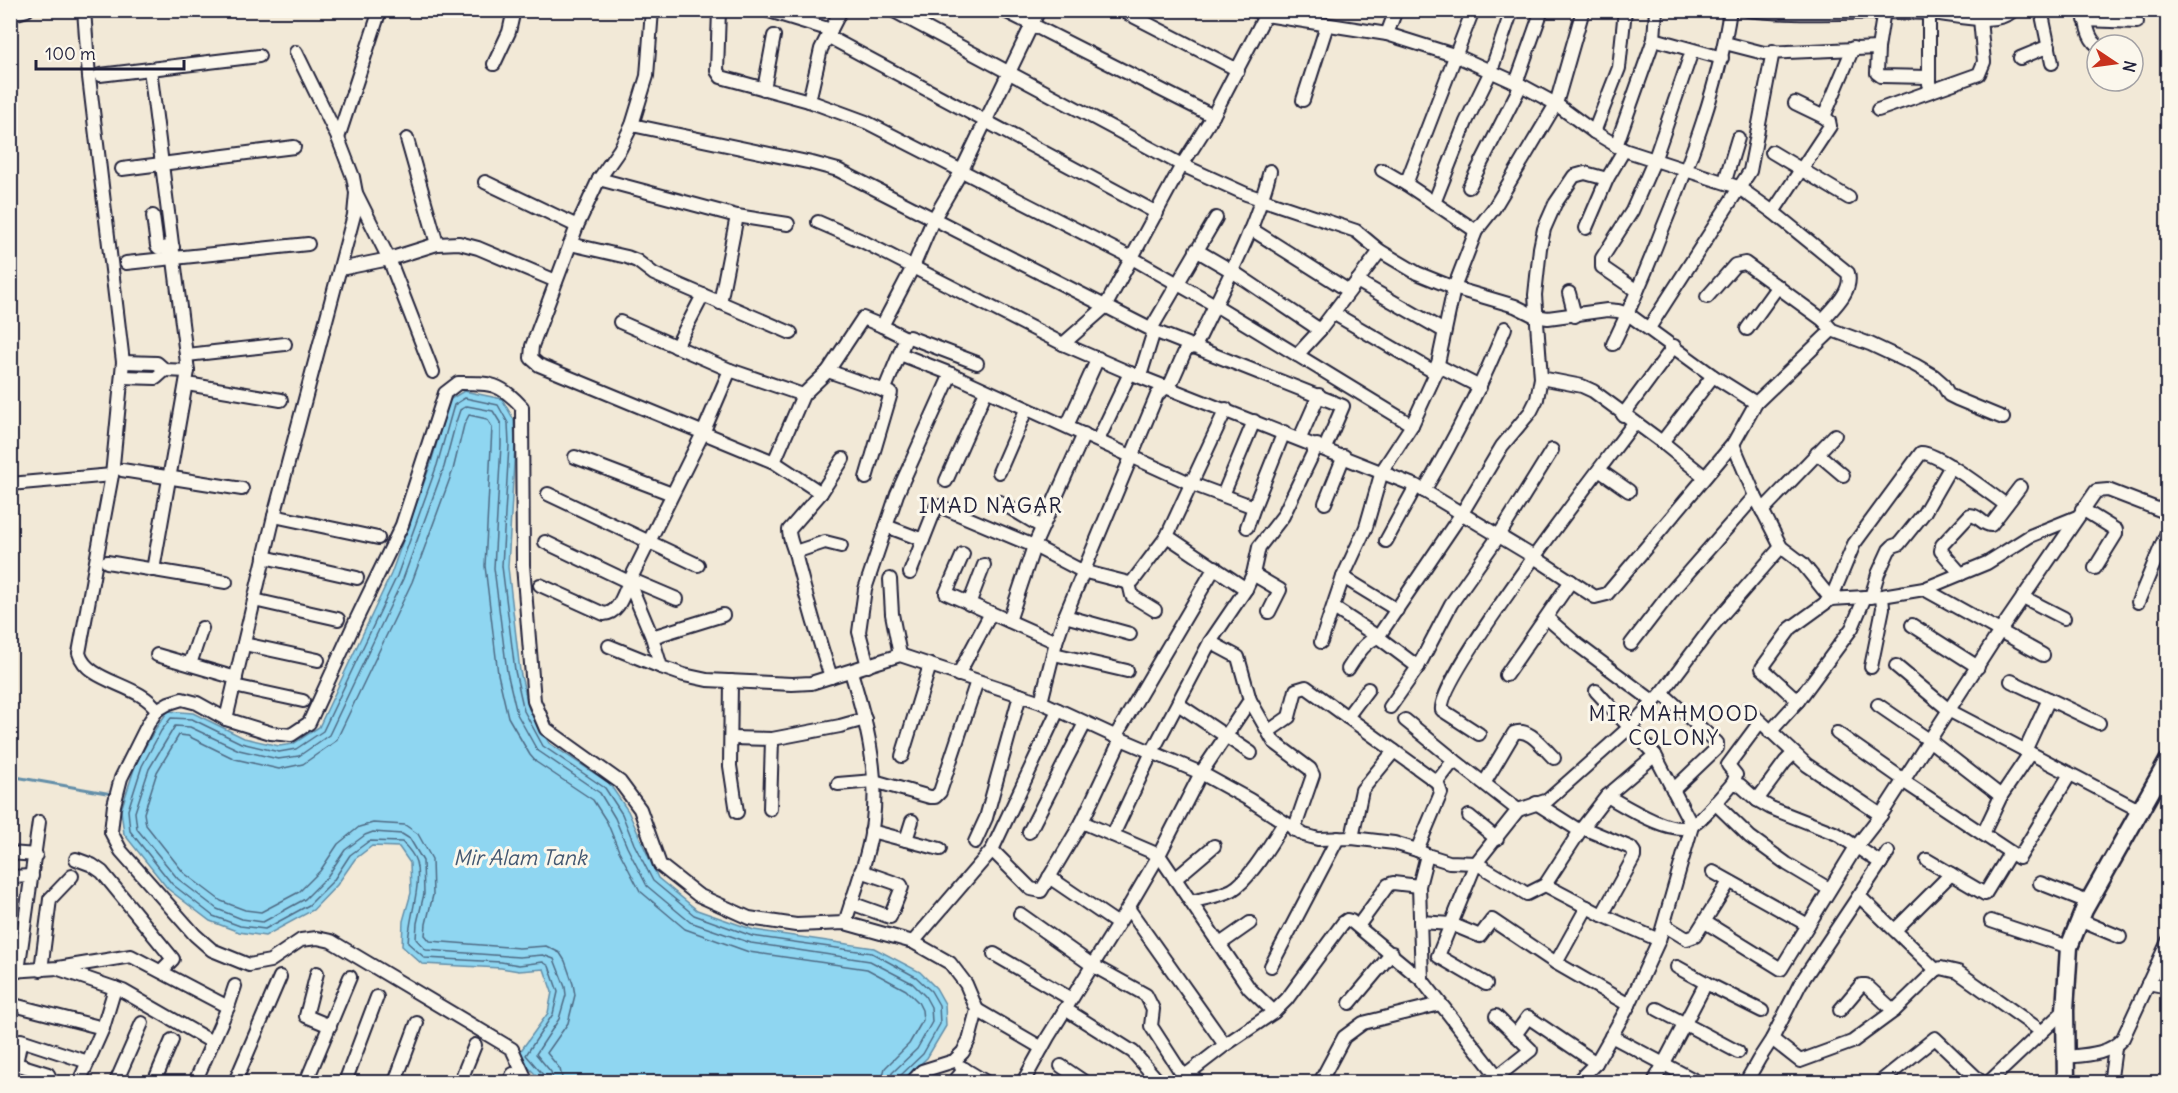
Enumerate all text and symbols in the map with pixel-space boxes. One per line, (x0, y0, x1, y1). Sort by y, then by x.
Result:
scale bar (36, 33, 184, 71)
north arrow (2085, 33, 2145, 93)
text: 100 m (45, 42, 96, 65)
text: N (2119, 59, 2141, 74)
district label: IMAD NAGAR (919, 492, 1063, 519)
district label: MIR MAHMOOD COLONY (1588, 700, 1760, 751)
water label: Mir Alam Tank (453, 844, 588, 871)

